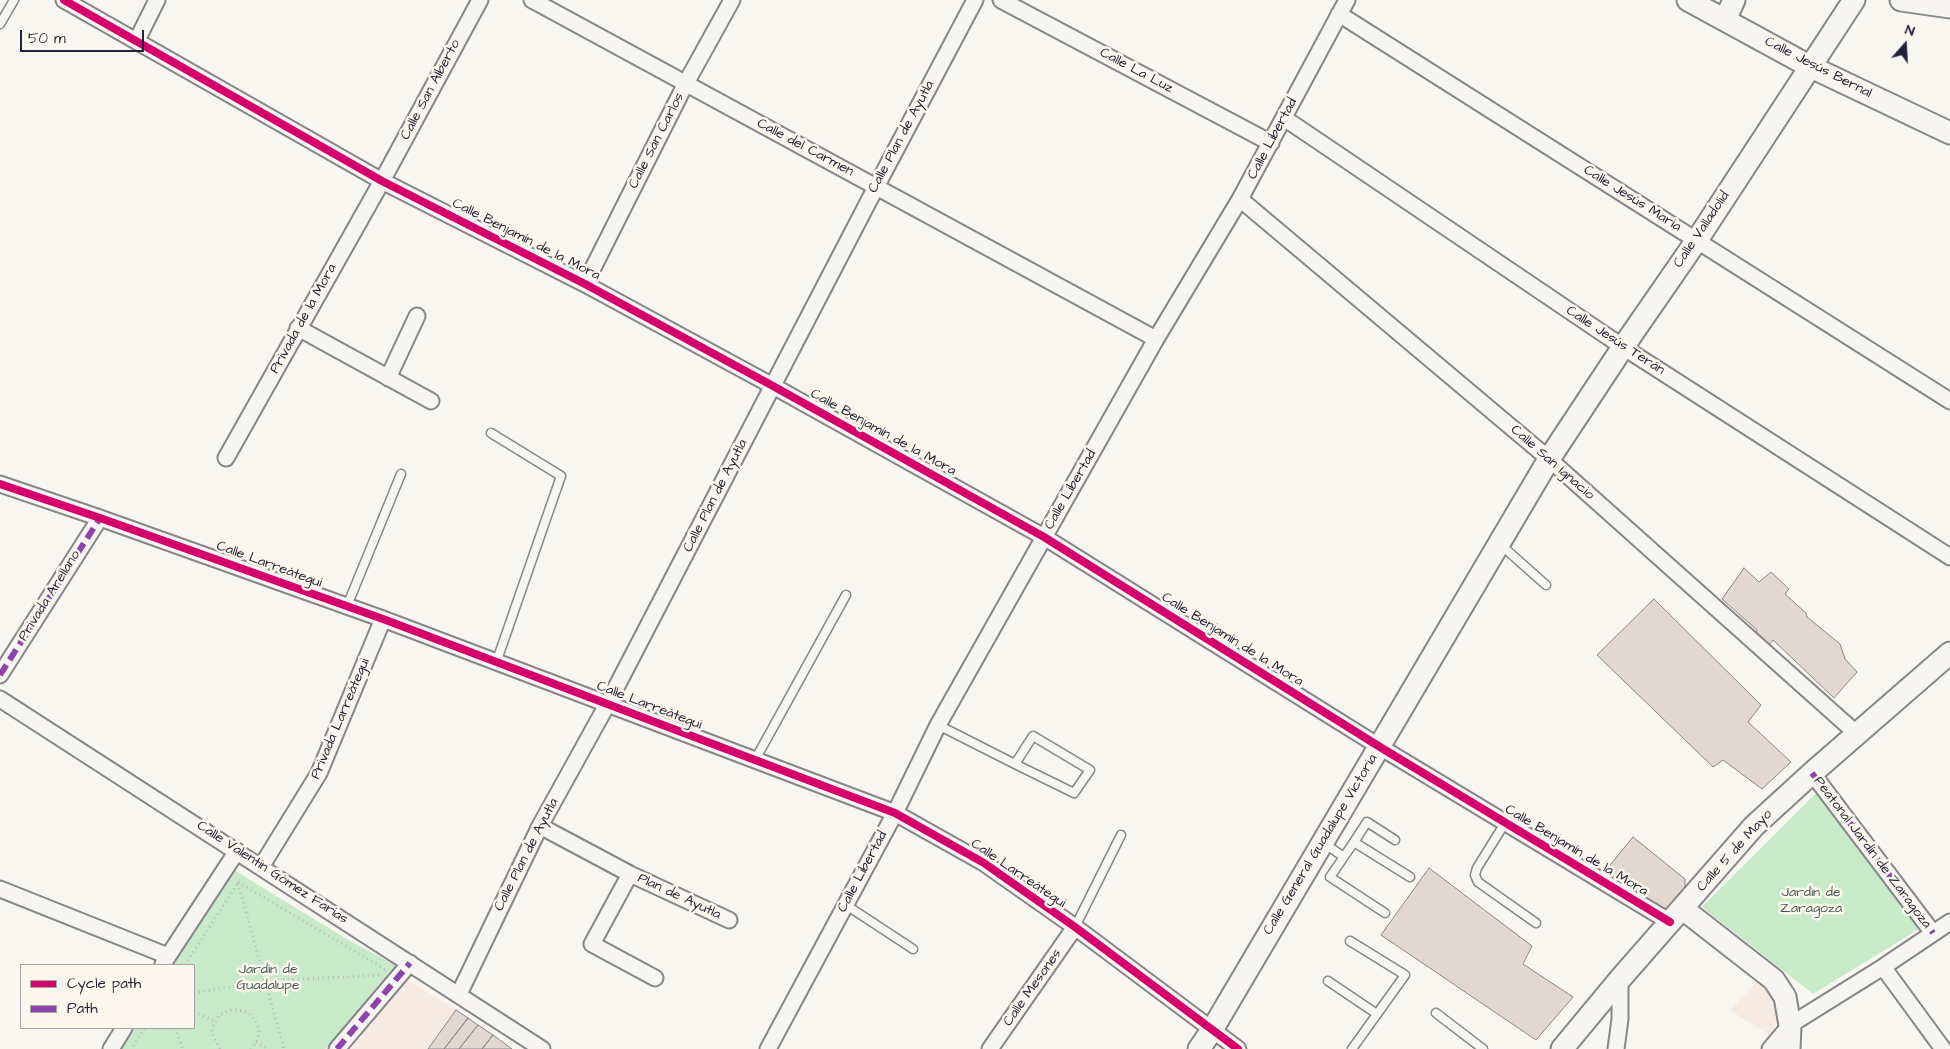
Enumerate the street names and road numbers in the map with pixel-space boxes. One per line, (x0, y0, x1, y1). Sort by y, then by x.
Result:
street label: Calle Jesús Bernal (1762, 34, 1874, 102)
street label: Calle San Alberto (397, 37, 465, 143)
street label: Calle La Luz (1096, 45, 1176, 97)
street label: Calle Plan de Ayutla (865, 78, 939, 196)
street label: Calle San Carlos (626, 90, 688, 192)
street label: Calle Libertad (1245, 96, 1301, 182)
street label: Calle del Carmen (754, 115, 856, 181)
street label: Calle Jesús María (1580, 162, 1684, 236)
street label: Calle Valladolid (1670, 189, 1734, 271)
street label: Calle Benjamín de la Mora (449, 195, 603, 285)
street label: Privada de la Mora (267, 261, 341, 377)
street label: Calle Jesús Terán (1562, 303, 1668, 379)
street label: Calle Benjamín de la Mora (807, 386, 959, 480)
street label: Calle San Ignacio (1507, 422, 1597, 504)
street label: Calle Plan de Ayutla (680, 437, 752, 555)
street label: Calle Libertad (1041, 447, 1101, 533)
street label: Calle Larreátegui (214, 538, 324, 592)
street label: Privada Arellano (15, 548, 85, 644)
street label: Calle Benjamín de la Mora (1158, 589, 1306, 691)
street label: Privada Larreátegui (308, 656, 374, 782)
street label: Calle Larreátegui (594, 678, 704, 734)
street label: Calle General Guadalupe Victoria (1260, 752, 1382, 938)
street label: Peatonal Jardín de Zaragoza (1809, 774, 1935, 932)
street label: Calle Plan de Ayutla (491, 796, 563, 914)
street label: Calle Benjamín de la Mora (1501, 802, 1651, 900)
street label: Calle 5 de Mayo (1694, 806, 1776, 896)
street label: Calle Valentín Gómez Farías (193, 818, 351, 928)
street label: Calle Libertad (835, 829, 891, 915)
street label: Calle Larreátegui (967, 836, 1069, 912)
street label: Plan de Ayutla (635, 870, 723, 924)
street label: Calle Mesones (1000, 946, 1066, 1030)

